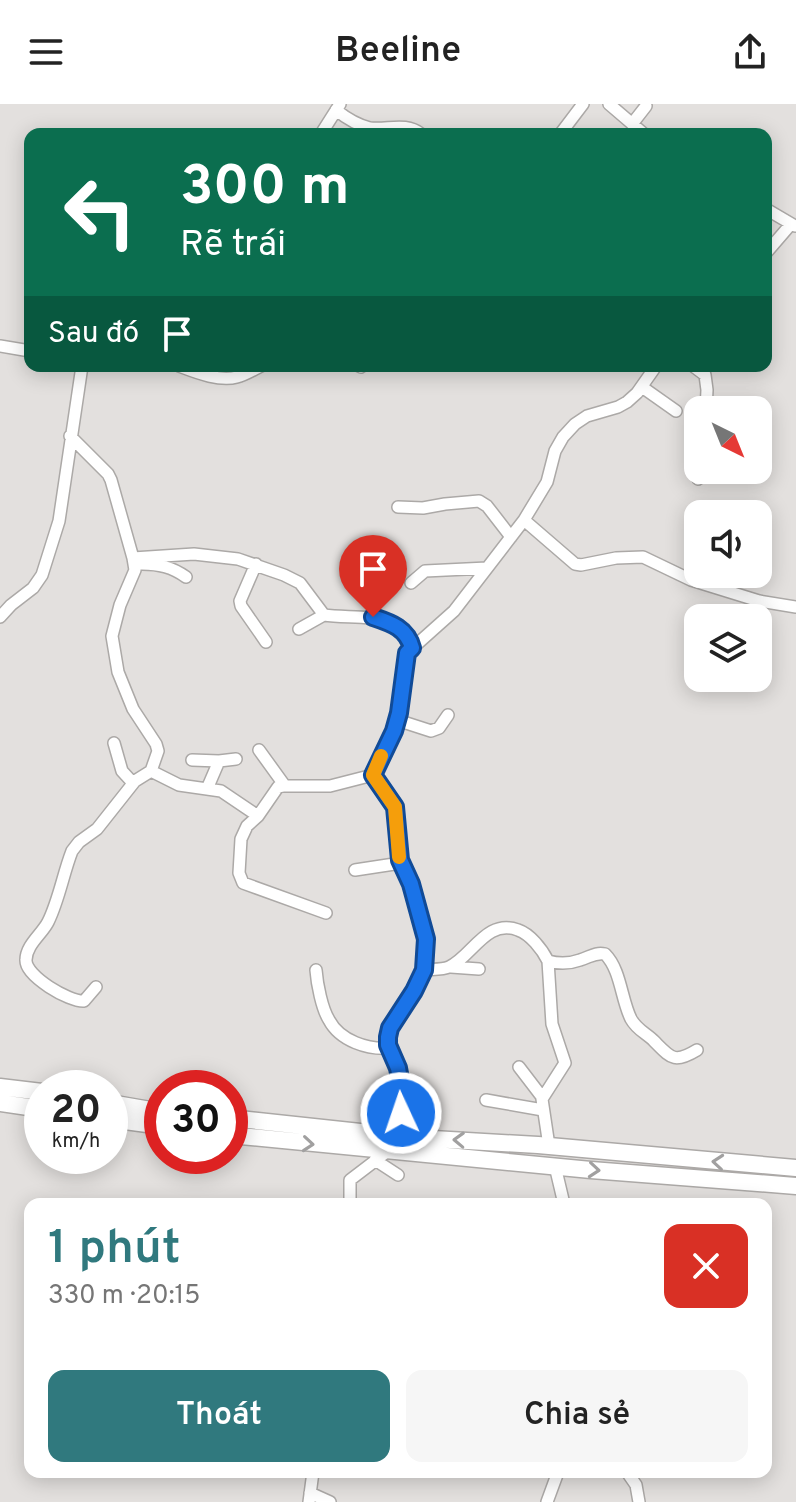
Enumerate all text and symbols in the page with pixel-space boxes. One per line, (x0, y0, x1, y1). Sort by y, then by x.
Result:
text: Beeline (335, 29, 461, 75)
icon: menu (24, 30, 68, 74)
icon: share (728, 30, 772, 74)
text: 300 m (180, 154, 350, 224)
icon: left (48, 160, 152, 264)
text: Rẽ trái (180, 223, 286, 269)
icon: arrive (155, 312, 199, 356)
text: Sau đó (48, 316, 139, 353)
north arrow (684, 396, 772, 484)
map controls (684, 396, 772, 692)
button: sound (684, 500, 772, 588)
pin (339, 535, 407, 617)
icon: arrive (351, 547, 395, 591)
button: layers (684, 604, 772, 692)
speed limit sign: 30 (144, 1070, 248, 1174)
position arrow (359, 1071, 443, 1155)
text: 20 (51, 1087, 101, 1137)
text: km/h (52, 1129, 100, 1155)
one-way arrow (452, 1131, 465, 1148)
one-way arrow (301, 1135, 314, 1152)
one-way arrow (711, 1154, 724, 1171)
one-way arrow (588, 1161, 601, 1178)
text: 1 phút (48, 1220, 181, 1280)
button: close (664, 1224, 748, 1308)
text: 330 m · 20:15 (48, 1280, 200, 1313)
button: Thoát (48, 1370, 390, 1462)
button: Chia sẻ (406, 1370, 748, 1462)

